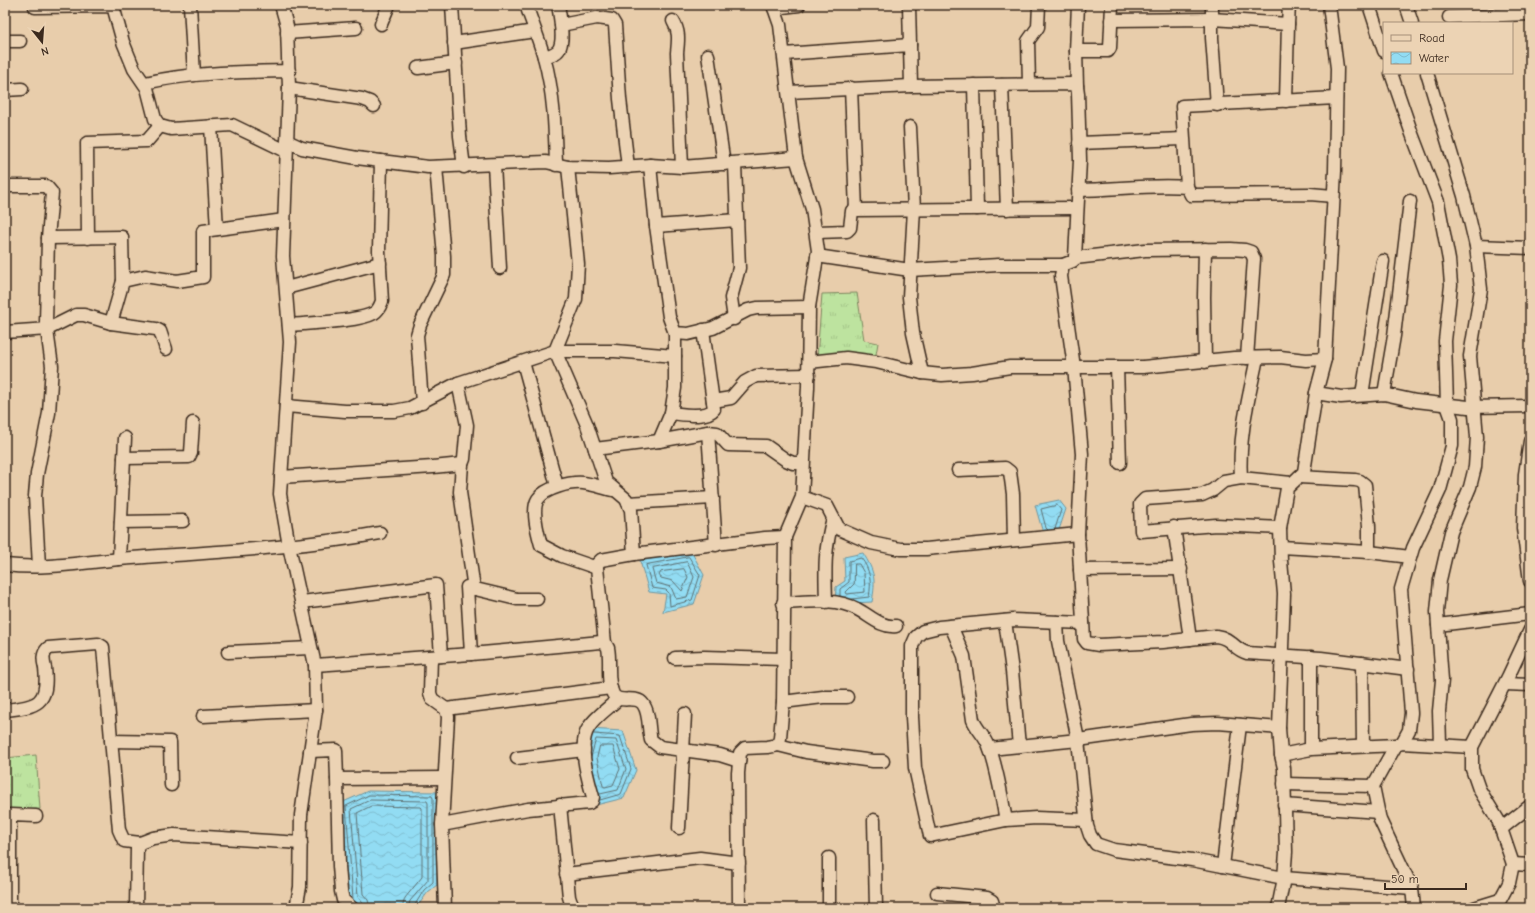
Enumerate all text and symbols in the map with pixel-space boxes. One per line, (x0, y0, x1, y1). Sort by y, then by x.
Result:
north arrow (22, 22, 62, 62)
legend (1383, 22, 1513, 74)
text: Road (1419, 31, 1445, 45)
text: N (39, 44, 50, 58)
text: Water (1419, 51, 1449, 65)
scale bar (1385, 865, 1466, 891)
text: 50 m (1391, 872, 1419, 886)

